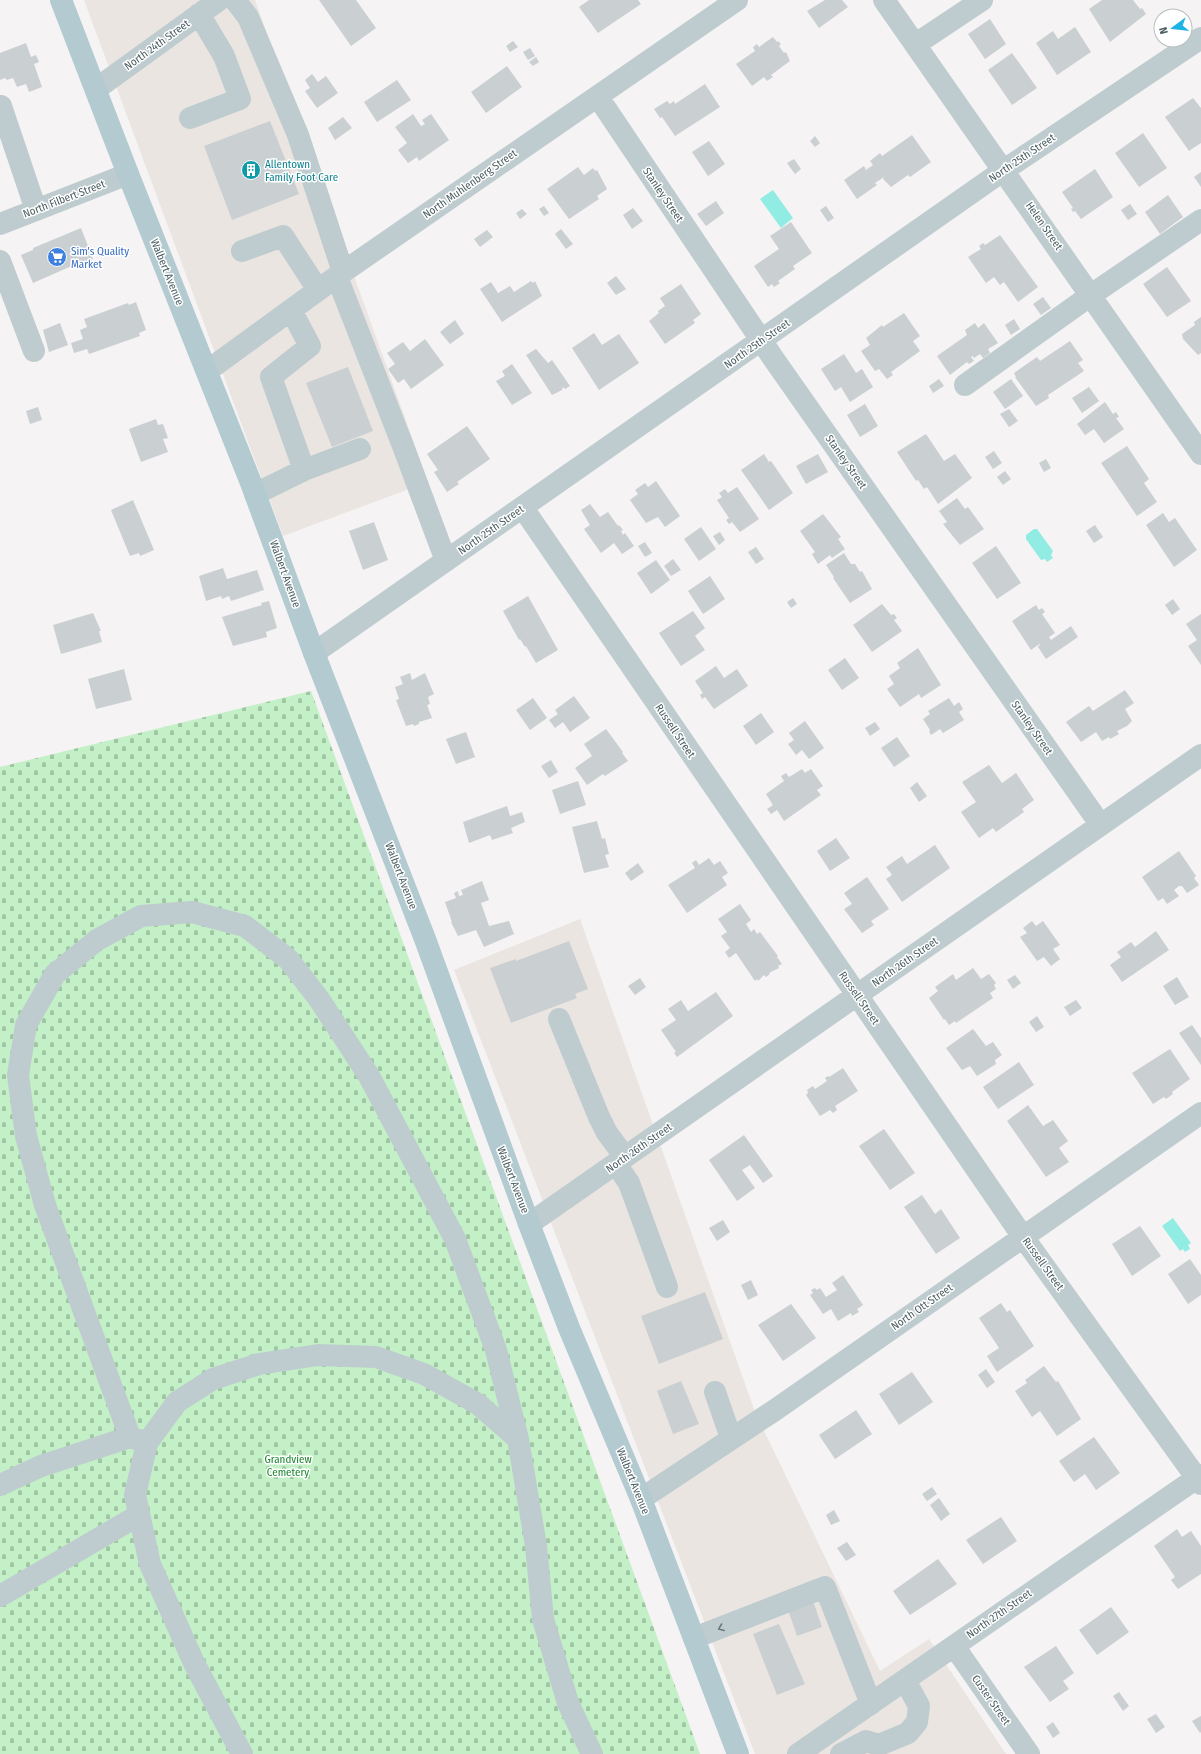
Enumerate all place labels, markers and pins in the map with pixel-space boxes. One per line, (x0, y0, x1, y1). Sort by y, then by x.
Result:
place label: Allentown Family Foot Care (265, 158, 338, 184)
building icon: Allentown Family Foot Care (240, 159, 262, 181)
place label: Sim's Quality Market (71, 245, 129, 271)
supermarket icon: Sim's Quality Market (46, 246, 68, 268)

